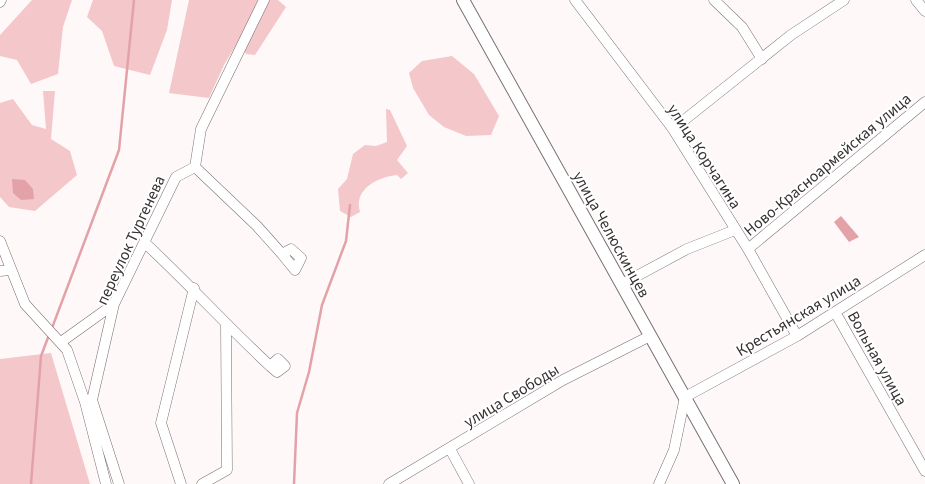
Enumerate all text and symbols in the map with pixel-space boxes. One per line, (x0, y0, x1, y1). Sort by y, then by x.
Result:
street label: Ново-Красноармейская улица (739, 88, 916, 241)
street label: улица Корчагина (662, 100, 746, 213)
street label: улица Челюскинцев (567, 167, 655, 302)
street label: переулок Тургенева (91, 172, 171, 309)
street label: Крестьянская улица (732, 270, 865, 362)
street label: Вольная улица (842, 307, 912, 410)
street label: улица Свободы (460, 359, 563, 433)

